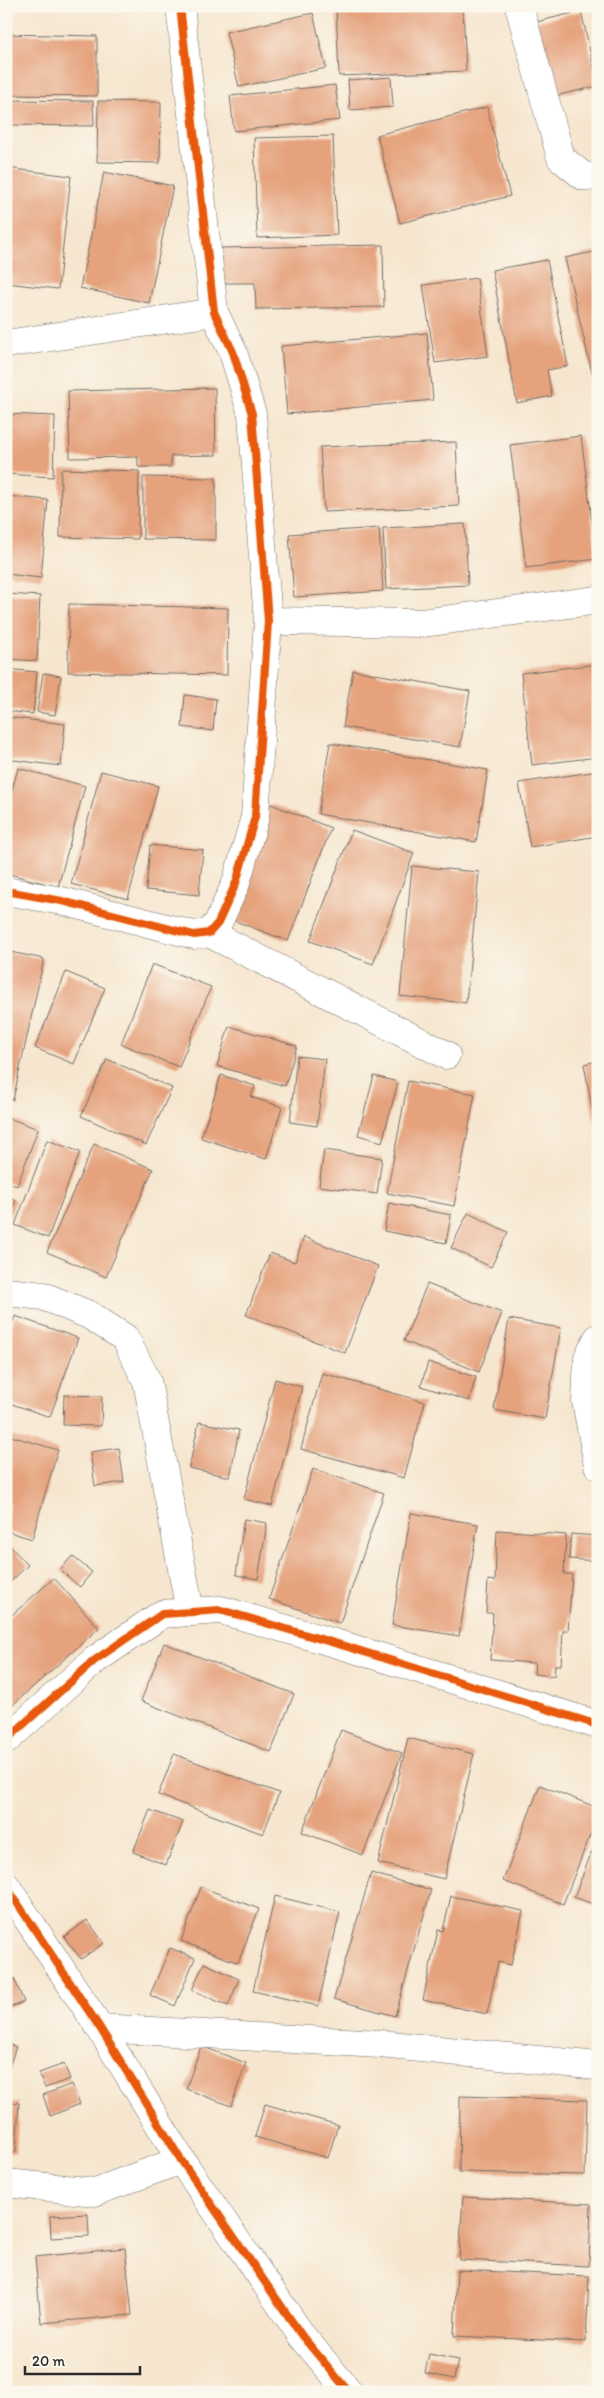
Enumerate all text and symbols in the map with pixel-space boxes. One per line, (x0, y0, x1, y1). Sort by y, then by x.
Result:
scale bar (25, 2343, 140, 2375)
text: 20 m (32, 2352, 66, 2370)

